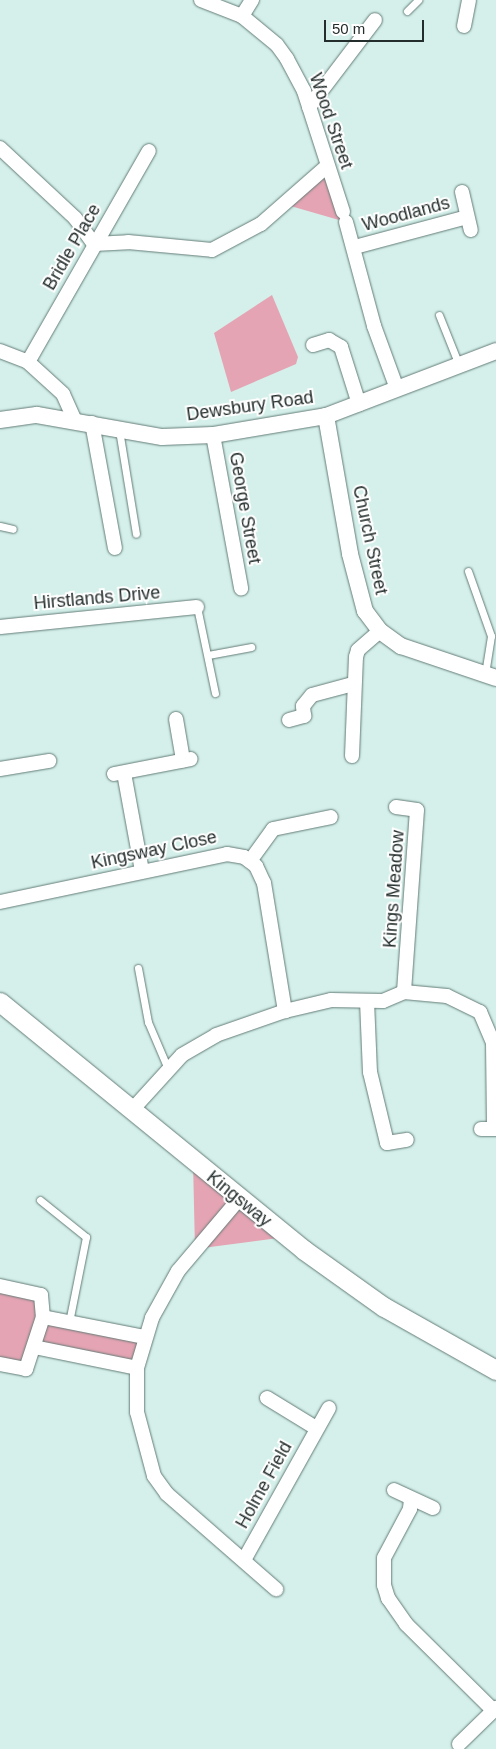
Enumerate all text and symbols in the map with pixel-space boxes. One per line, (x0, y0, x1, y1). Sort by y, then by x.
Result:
scale bar (326, 10, 426, 42)
text: 50 m (332, 20, 365, 37)
street label: Wood Street (305, 70, 357, 172)
street label: Woodlands (360, 192, 452, 236)
street label: Bridle Place (39, 200, 105, 294)
street label: Dewsbury Road (185, 386, 315, 426)
street label: George Street (225, 450, 265, 566)
street label: Church Street (348, 483, 392, 597)
street label: Hirstlands Drive (33, 582, 161, 614)
street label: Kingsway Close (89, 826, 219, 874)
street label: Kings Meadow (379, 829, 409, 949)
street label: Kingsway (202, 1166, 276, 1232)
street label: Holme Field (231, 1438, 297, 1532)

